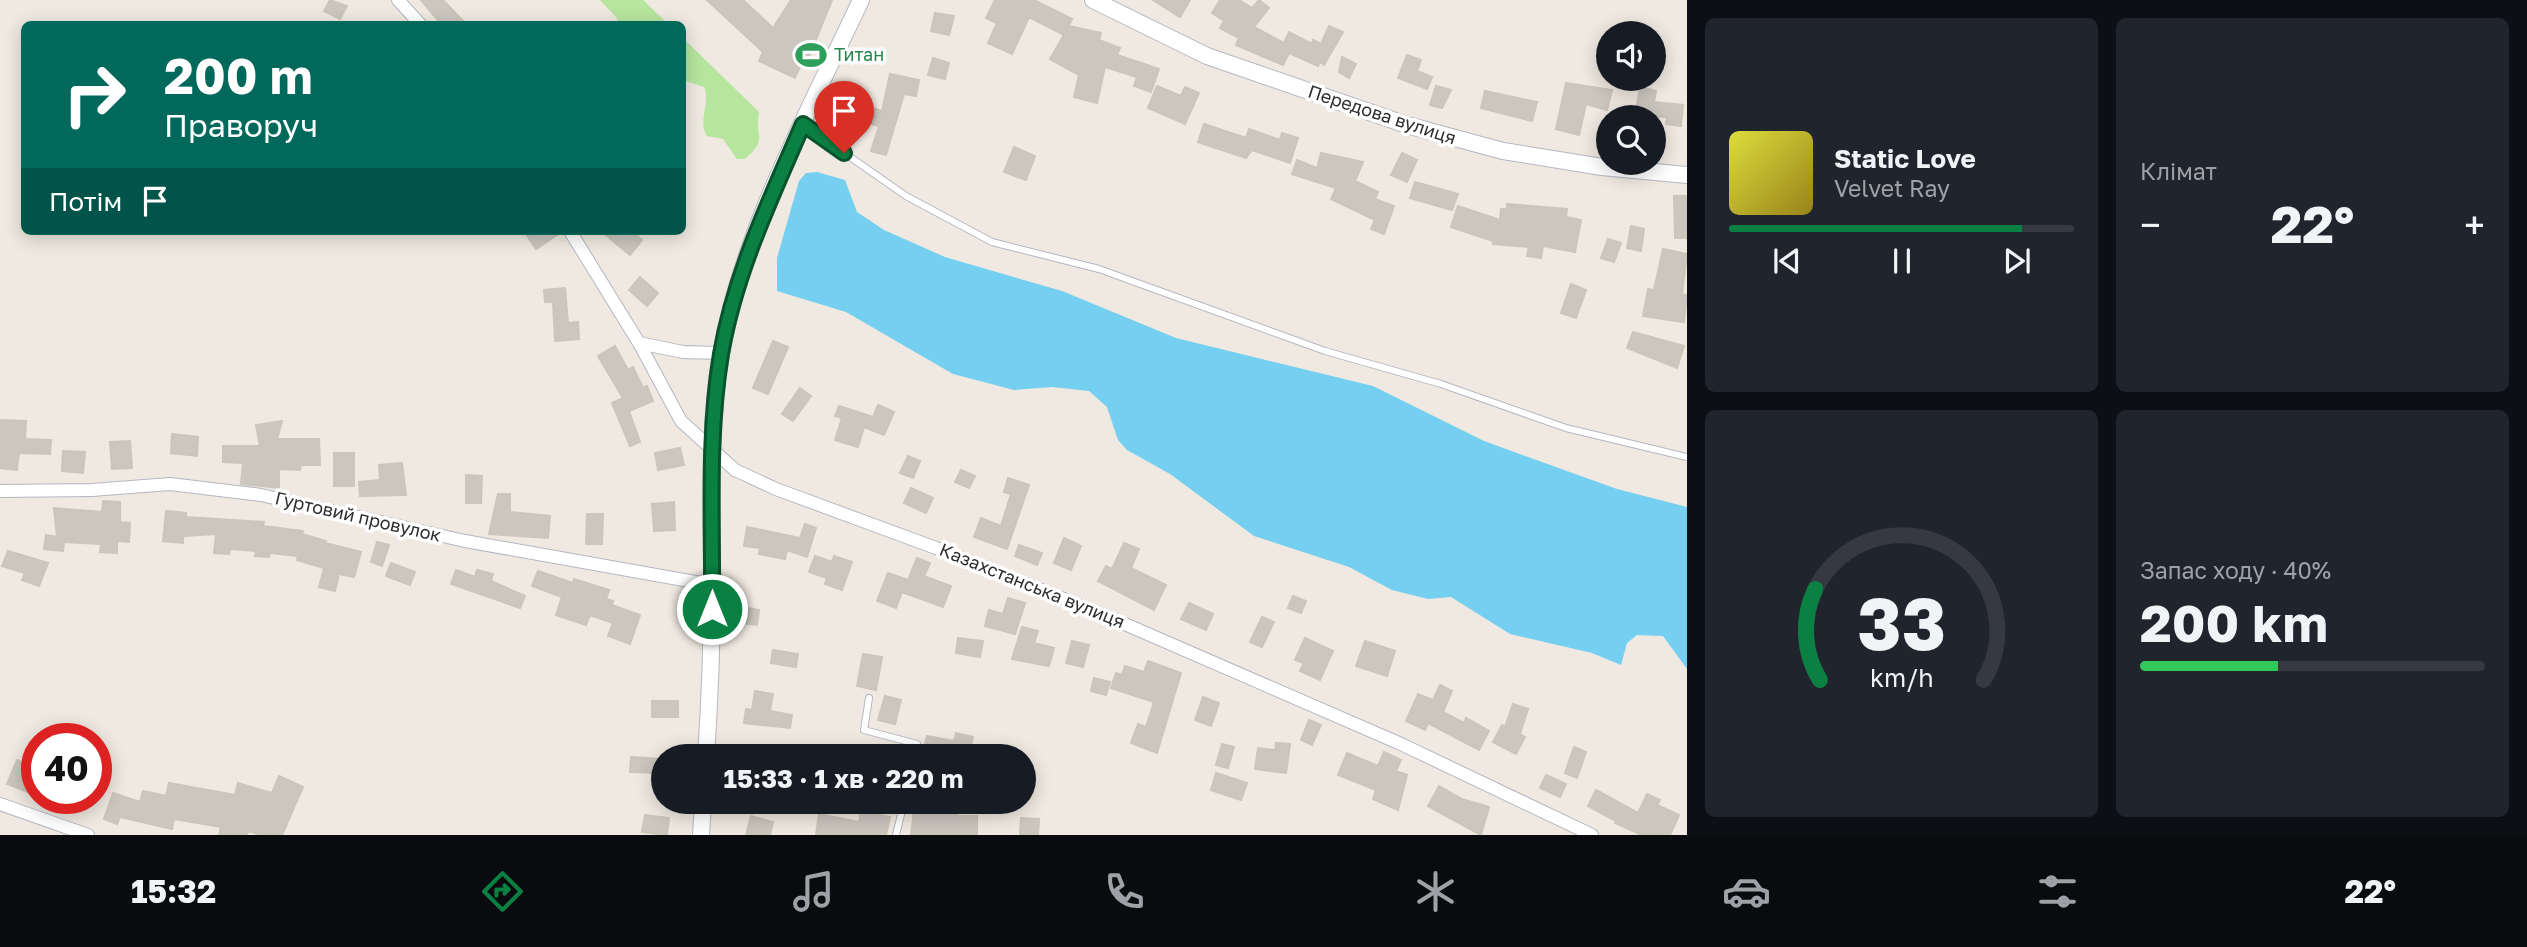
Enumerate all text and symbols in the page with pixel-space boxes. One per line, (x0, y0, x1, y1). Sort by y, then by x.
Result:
map controls (1596, 21, 1666, 175)
button: sound (1596, 21, 1666, 91)
sports icon: Титан (794, 38, 828, 72)
place label: Титан (834, 43, 884, 65)
text: 200 m (164, 46, 313, 105)
icon: right (49, 49, 140, 140)
street label: Передова вулиця (1305, 80, 1459, 148)
pin (814, 81, 874, 153)
icon: arrive (825, 92, 863, 130)
button: search (1596, 105, 1666, 175)
text: Праворуч (164, 106, 318, 144)
text: Static Love (1834, 143, 1976, 174)
text: Клімат (2140, 157, 2217, 185)
text: Velvet Ray (1834, 174, 1950, 202)
icon: arrive (136, 182, 174, 220)
text: Потім (49, 186, 122, 217)
text: 22° (2271, 192, 2354, 254)
text: − (2140, 202, 2161, 247)
text: + (2464, 202, 2485, 247)
icon: previous (1768, 242, 1806, 280)
icon: pause (1883, 242, 1921, 280)
icon: next (1998, 242, 2036, 280)
street label: Гуртовий провулок (273, 486, 443, 546)
street label: Казахстанська вулиця (936, 538, 1128, 632)
text: Запас ходу · 40% (2140, 556, 2331, 584)
position arrow (675, 572, 749, 646)
text: 33 (1857, 579, 1946, 666)
text: 200 km (2140, 591, 2328, 653)
text: km/h (1870, 661, 1933, 692)
speed limit sign: 40 (21, 723, 112, 814)
text: 15:33 · 1 хв · 220 m (724, 763, 963, 794)
icon: directions (478, 867, 527, 916)
icon: music (789, 867, 838, 916)
icon: phone (1100, 867, 1149, 916)
icon: climate (1411, 867, 1460, 916)
icon: car (1722, 867, 1771, 916)
icon: filters (2033, 867, 2082, 916)
text: 15:32 (131, 872, 216, 910)
text: 22° (2344, 872, 2396, 910)

